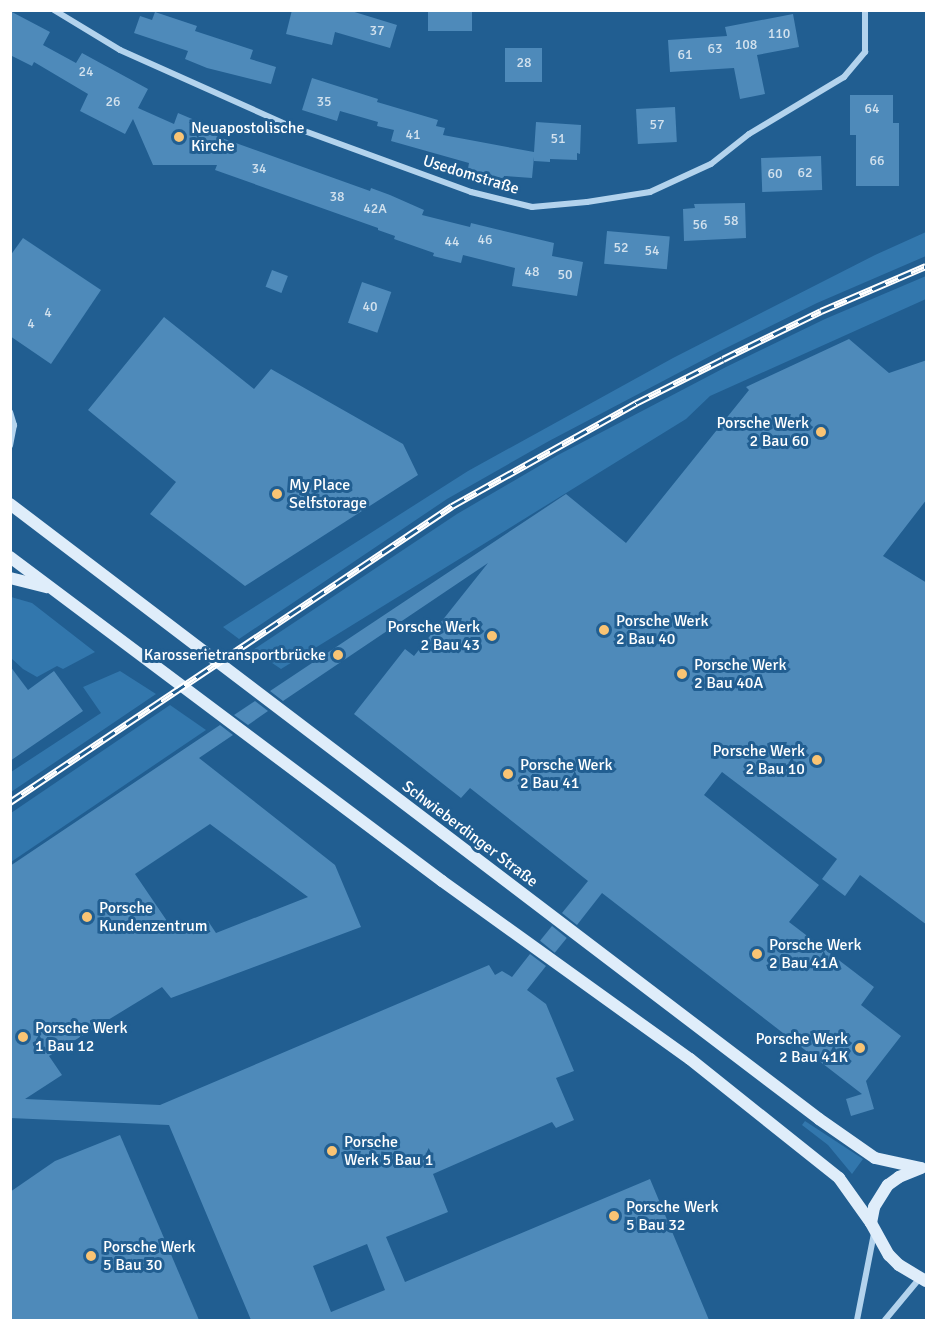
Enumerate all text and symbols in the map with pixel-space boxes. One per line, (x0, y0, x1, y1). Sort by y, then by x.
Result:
house number: 37 (369, 23, 385, 39)
house number: 110 (768, 26, 790, 42)
house number: 108 (735, 37, 757, 53)
house number: 63 (707, 41, 723, 57)
house number: 61 (677, 47, 693, 63)
house number: 28 (516, 55, 532, 71)
house number: 24 (78, 64, 94, 80)
house number: 26 (105, 94, 121, 110)
house number: 35 (316, 94, 332, 110)
house number: 64 (864, 101, 880, 117)
house number: 57 (649, 117, 665, 133)
place label: Neuapostolische Kirche (191, 118, 305, 156)
house number: 41 (405, 127, 421, 143)
marker: Neuapostolische Kirche (172, 130, 186, 144)
house number: 51 (550, 131, 566, 147)
street label: Usedomstraße (421, 151, 521, 199)
house number: 66 (869, 153, 885, 169)
house number: 34 (251, 161, 267, 177)
house number: 62 (797, 165, 813, 181)
house number: 60 (767, 166, 783, 182)
house number: 38 (329, 189, 345, 205)
house number: 42A (363, 201, 387, 217)
house number: 58 (723, 213, 739, 229)
house number: 56 (692, 217, 708, 233)
house number: 46 (477, 232, 493, 248)
house number: 44 (444, 234, 460, 250)
house number: 52 (613, 240, 629, 256)
house number: 54 (644, 243, 660, 259)
house number: 48 (524, 264, 540, 280)
house number: 50 (557, 267, 573, 283)
house number: 40 (362, 299, 378, 315)
house number: 4 (44, 305, 52, 321)
house number: 4 (27, 316, 35, 332)
place label: Porsche Werk 2 Bau 60 (716, 413, 809, 451)
marker: Porsche Werk 2 Bau 60 (814, 425, 828, 439)
place label: My Place Selfstorage (289, 475, 367, 513)
marker: My Place Selfstorage (270, 487, 284, 501)
place label: Porsche Werk 2 Bau 40 (616, 611, 709, 649)
place label: Porsche Werk 2 Bau 43 (387, 617, 480, 655)
marker: Porsche Werk 2 Bau 40 (597, 623, 611, 637)
marker: Porsche Werk 2 Bau 43 (485, 629, 499, 643)
place label: Karosserietransportbrücke (144, 645, 326, 665)
marker: Karosserietransportbrücke (331, 648, 345, 662)
place label: Porsche Werk 2 Bau 40A (694, 655, 787, 693)
marker: Porsche Werk 2 Bau 40A (675, 667, 689, 681)
place label: Porsche Werk 2 Bau 10 (712, 741, 805, 779)
marker: Porsche Werk 2 Bau 10 (810, 753, 824, 767)
place label: Porsche Werk 2 Bau 41 (520, 755, 613, 793)
marker: Porsche Werk 2 Bau 41 (501, 767, 515, 781)
street label: Schwieberdinger Straße (398, 777, 542, 891)
place label: Porsche Kundenzentrum (99, 898, 208, 936)
marker: Porsche Kundenzentrum (80, 910, 94, 924)
place label: Porsche Werk 2 Bau 41A (769, 935, 862, 973)
marker: Porsche Werk 2 Bau 41A (750, 947, 764, 961)
place label: Porsche Werk 1 Bau 12 (35, 1018, 128, 1056)
place label: Porsche Werk 2 Bau 41K (755, 1029, 848, 1067)
marker: Porsche Werk 1 Bau 12 (16, 1030, 30, 1044)
marker: Porsche Werk 2 Bau 41K (853, 1041, 867, 1055)
place label: Porsche Werk 5 Bau 1 (344, 1132, 433, 1170)
marker: Porsche Werk 5 Bau 1 (325, 1144, 339, 1158)
place label: Porsche Werk 5 Bau 32 (626, 1197, 719, 1235)
marker: Porsche Werk 5 Bau 32 (607, 1209, 621, 1223)
place label: Porsche Werk 5 Bau 30 (103, 1237, 196, 1275)
marker: Porsche Werk 5 Bau 30 (84, 1249, 98, 1263)

